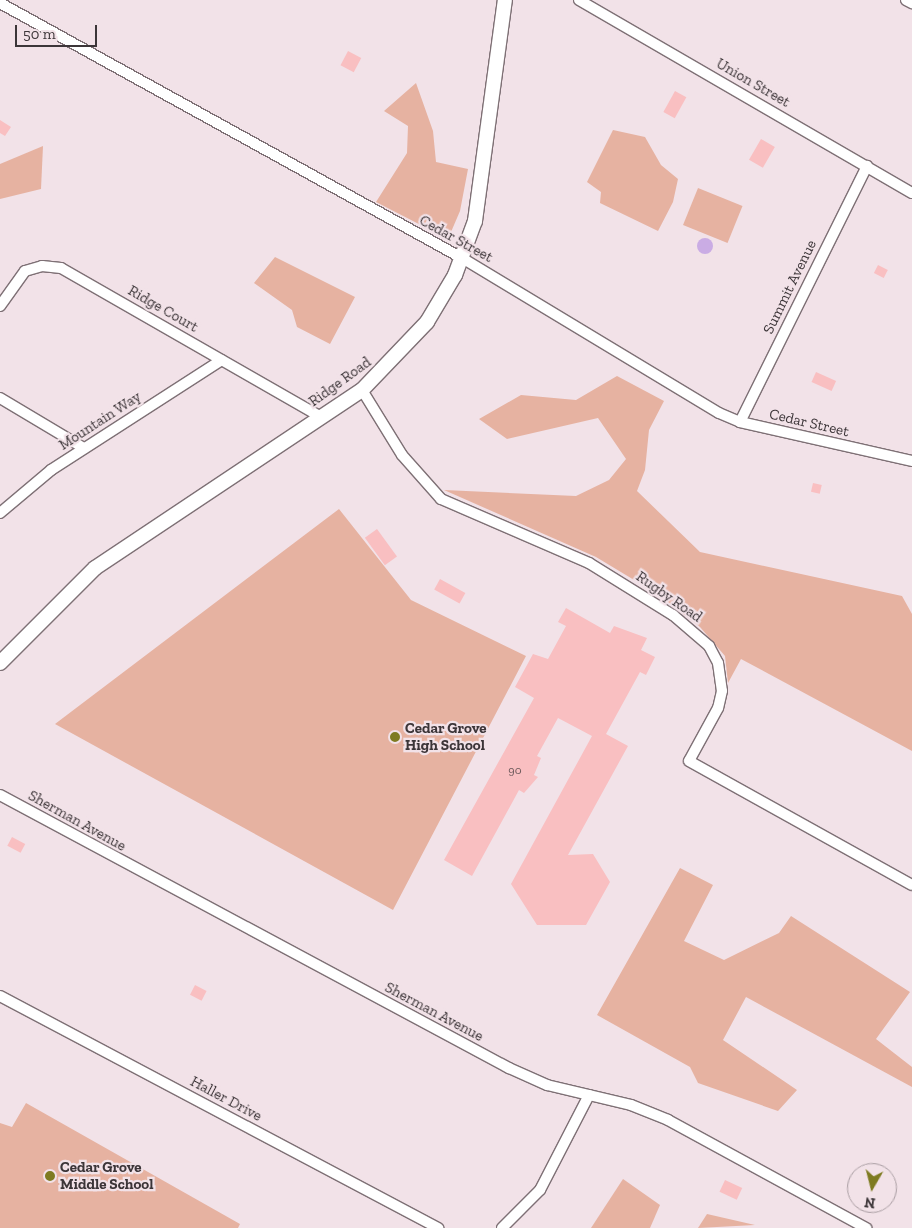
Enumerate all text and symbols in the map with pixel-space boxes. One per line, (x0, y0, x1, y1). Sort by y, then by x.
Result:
scale bar (18, 15, 100, 47)
text: 50 m (23, 25, 56, 43)
street label: Union Street (713, 55, 793, 111)
street label: Cedar Street (416, 211, 496, 267)
street label: Summit Avenue (759, 237, 821, 337)
street label: Ridge Court (125, 282, 201, 336)
street label: Ridge Road (305, 353, 375, 411)
street label: Mountain Way (55, 388, 145, 454)
street label: Cedar Street (767, 405, 851, 441)
street label: Rugby Road (632, 568, 706, 626)
place label: Cedar Grove High School (405, 719, 487, 754)
marker: Cedar Grove High School (389, 731, 401, 743)
house number: 90 (508, 764, 522, 778)
street label: Sherman Avenue (25, 787, 129, 855)
street label: Sherman Avenue (381, 978, 487, 1046)
street label: Haller Drive (187, 1073, 265, 1125)
place label: Cedar Grove Middle School (60, 1158, 153, 1193)
north arrow (847, 1163, 897, 1213)
marker: Cedar Grove Middle School (44, 1170, 56, 1182)
text: N (864, 1193, 876, 1212)

